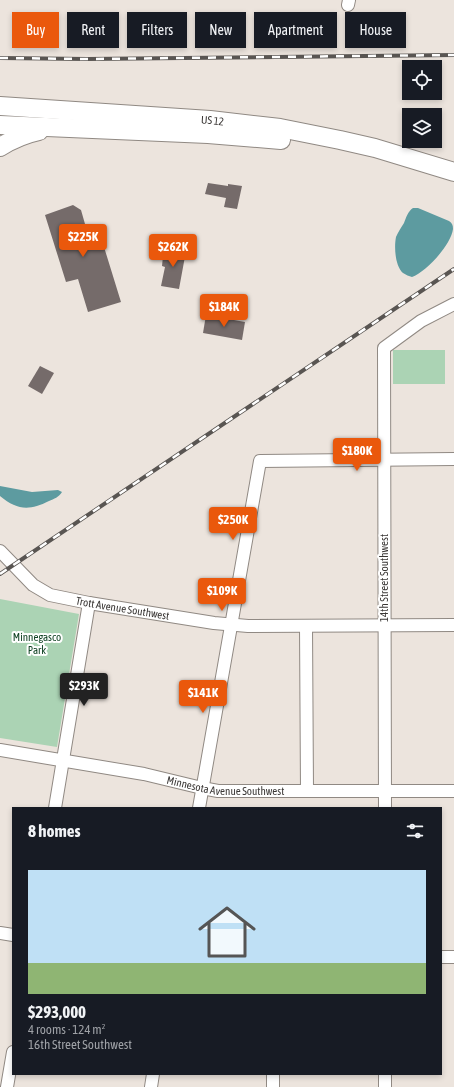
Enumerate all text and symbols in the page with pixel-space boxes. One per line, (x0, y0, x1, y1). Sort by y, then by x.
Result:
chip: Buy (12, 12, 59, 48)
chip: Rent (67, 12, 119, 48)
chip: Filters (127, 12, 187, 48)
chip: New (195, 12, 246, 48)
chip: Apartment (254, 12, 337, 48)
chip: House (345, 12, 406, 48)
map controls (402, 60, 442, 148)
button: locate (402, 60, 442, 100)
button: layers (402, 108, 442, 148)
street label: US 12 (201, 113, 225, 128)
pin: $225K (55, 224, 111, 258)
text: $225K (68, 229, 98, 244)
pin: $262K (145, 234, 201, 268)
text: $262K (158, 239, 188, 254)
pin: $184K (196, 294, 252, 328)
text: $184K (209, 299, 239, 314)
pin: $180K (329, 438, 385, 472)
text: $180K (342, 443, 372, 458)
pin: $250K (205, 507, 261, 541)
text: $250K (218, 512, 248, 527)
street label: 14th Street Southwest (378, 534, 390, 622)
pin: $109K (194, 578, 250, 612)
text: $109K (207, 583, 237, 598)
street label: Trott Avenue Southwest (75, 594, 170, 622)
park label: Minnegasco Park (13, 631, 61, 656)
pin: $293K (56, 673, 112, 707)
text: $293K (69, 678, 99, 693)
pin: $141K (175, 680, 231, 714)
text: $141K (188, 685, 218, 700)
street label: Minnesota Avenue Southwest (166, 774, 284, 797)
icon: filters (404, 820, 426, 842)
text: 8 homes (28, 821, 81, 841)
icon: home (191, 896, 263, 968)
text: $293,000 (28, 1002, 86, 1022)
text: 4 rooms · 124 m² (28, 1022, 105, 1037)
text: 16th Street Southwest (28, 1037, 132, 1052)

